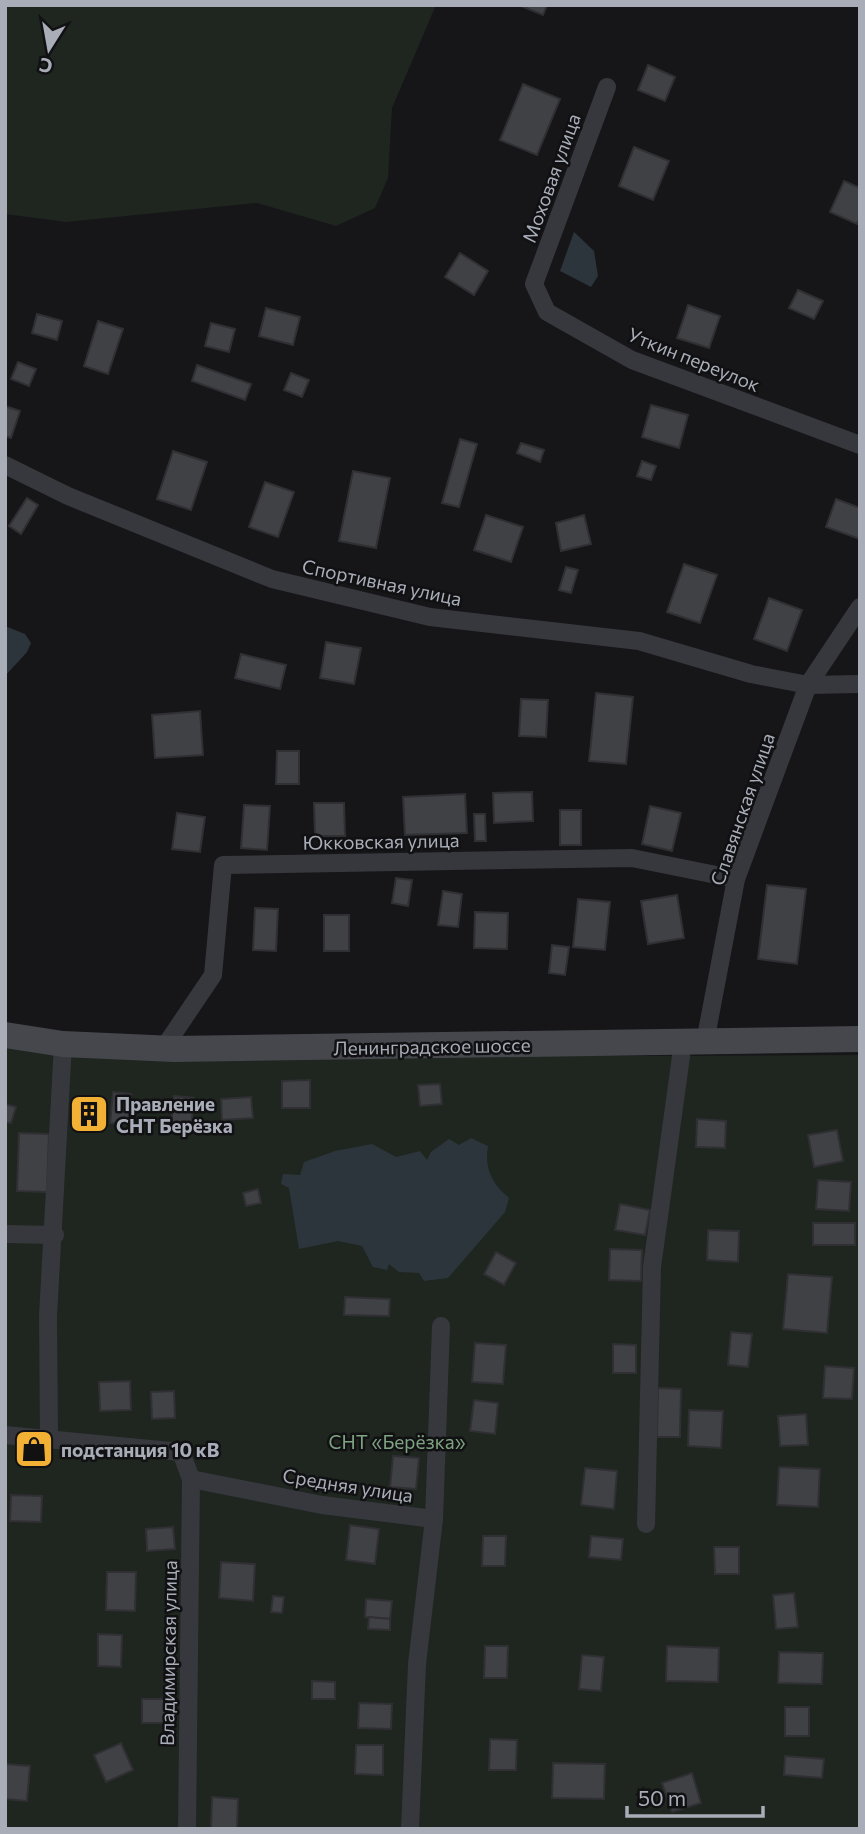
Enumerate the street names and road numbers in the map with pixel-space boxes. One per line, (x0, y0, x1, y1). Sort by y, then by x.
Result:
street label: Моховая улица (517, 110, 585, 246)
street label: Уткин переулок (625, 322, 763, 396)
street label: Спортивная улица (300, 554, 464, 610)
street label: Славянская улица (705, 730, 779, 888)
street label: Юкковская улица (302, 828, 460, 854)
street label: Ленинградское шоссе (333, 1033, 531, 1059)
street label: Средняя улица (281, 1463, 415, 1507)
street label: Владимирская улица (155, 1560, 181, 1746)

